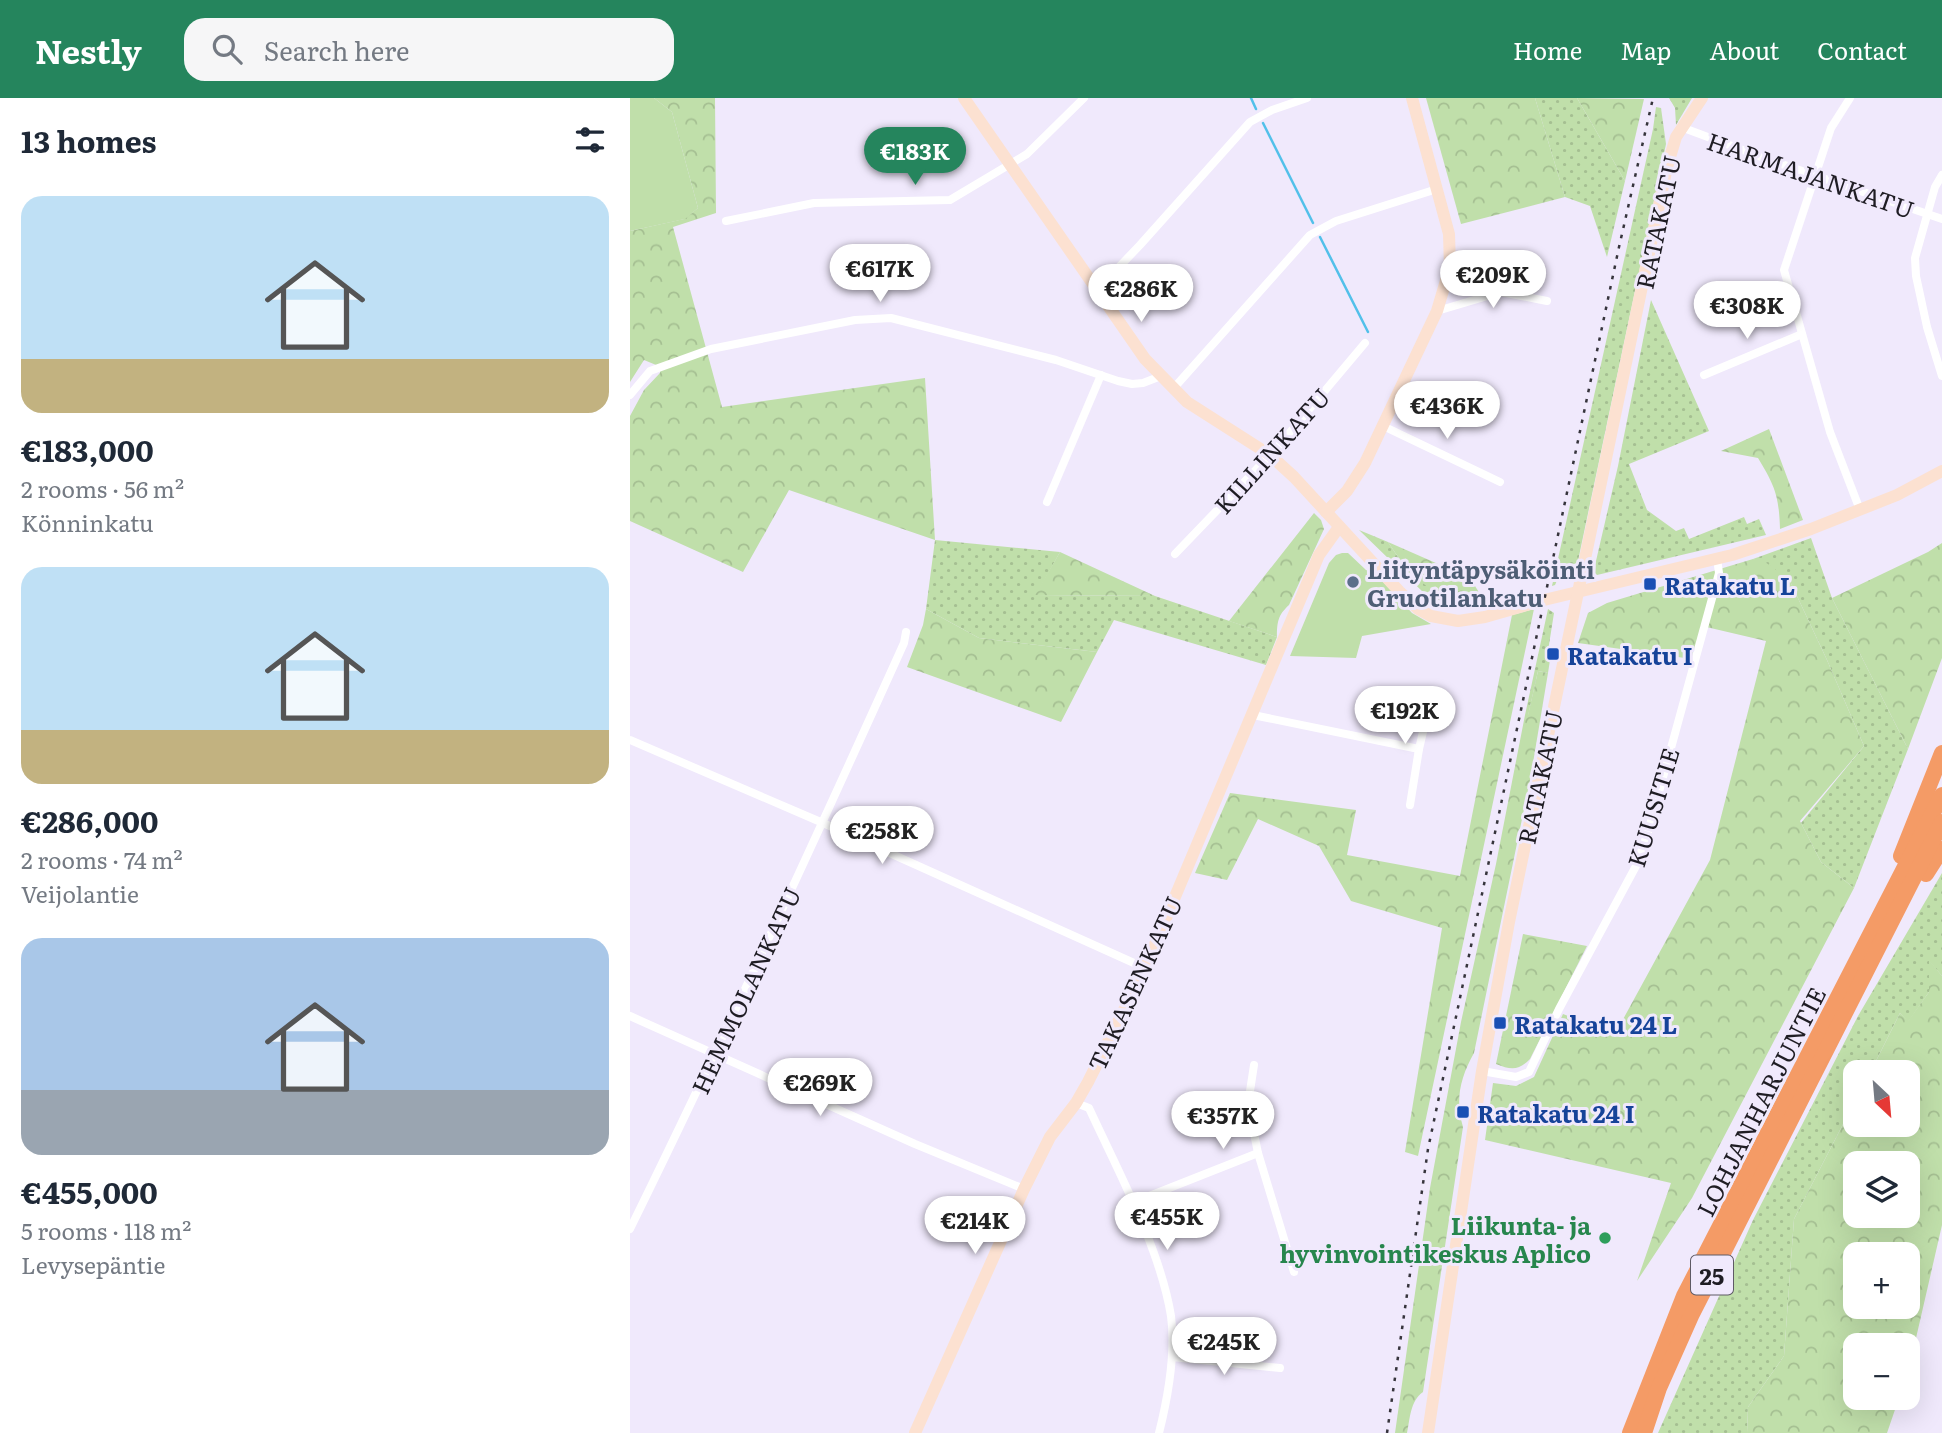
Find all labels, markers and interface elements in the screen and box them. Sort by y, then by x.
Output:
search box [184,18,674,81]
text: Nestly [35,25,142,74]
icon: search [208,30,246,68]
text: Search here [264,30,410,69]
text: Home [1513,32,1582,67]
text: Map [1620,32,1671,67]
text: About [1709,32,1779,67]
text: Contact [1817,32,1907,67]
text: 13 homes [21,118,157,162]
icon: filters [571,121,609,159]
street label: HARMAJANKATU [1703,122,1919,226]
pin: €183K [866,127,964,187]
text: €183K [880,133,950,167]
street label: RATAKATU [1626,152,1688,292]
icon: home [252,242,378,368]
pin: €617K [831,244,929,304]
text: €617K [846,250,914,284]
pin: €209K [1444,250,1542,310]
text: €209K [1456,256,1530,290]
pin: €286K [1092,264,1190,324]
text: €286K [1104,270,1178,304]
pin: €308K [1698,282,1796,341]
text: €308K [1710,287,1784,321]
street label: KILLINKATU [1205,379,1337,521]
pin: €436K [1398,382,1496,441]
text: €436K [1410,387,1484,421]
text: €183,000 [21,427,154,471]
text: 2 rooms · 56 m² [21,471,184,505]
text: Könninkatu [21,505,154,539]
place label: Liityntäpysäköinti Gruotilankatu [1367,551,1595,614]
place label: Ratakatu L [1664,567,1795,602]
marker: Liityntäpysäköinti Gruotilankatu [1345,574,1361,590]
marker: Ratakatu L [1642,576,1658,592]
icon: home [252,613,378,739]
place label: Ratakatu I [1567,637,1693,672]
marker: Ratakatu I [1545,646,1561,662]
pin: €192K [1356,686,1454,746]
text: €192K [1371,692,1439,726]
street label: RATAKATU [1508,707,1570,847]
street label: KUUSITIE [1617,743,1687,871]
text: €286,000 [21,798,158,842]
pin: €258K [833,806,931,866]
text: €258K [846,812,918,846]
text: 2 rooms · 74 m² [21,842,183,876]
text: Veijolantie [21,876,139,910]
street label: HEMMOLANKATU [682,881,808,1099]
street label: TAKASENKATU [1078,890,1190,1076]
street label: LOHJANHARJUNTIE [1687,980,1833,1222]
icon: home [252,984,378,1110]
place label: Ratakatu 24 L [1514,1006,1677,1041]
marker: Ratakatu 24 L [1492,1015,1508,1031]
pin: €269K [771,1058,869,1118]
north arrow [1843,1060,1920,1138]
map controls [1843,1060,1920,1410]
text: €269K [783,1064,857,1098]
pin: €357K [1174,1091,1272,1151]
place label: Ratakatu 24 I [1477,1095,1635,1130]
text: €357K [1187,1097,1259,1131]
marker: Ratakatu 24 I [1455,1104,1471,1120]
button: layers [1843,1151,1920,1228]
text: €455,000 [21,1169,158,1213]
pin: €455K [1118,1192,1216,1252]
pin: €214K [926,1196,1024,1256]
text: €455K [1131,1198,1203,1232]
text: €214K [941,1202,1009,1236]
place label: Liikunta- ja hyvinvointikeskus Aplico [1279,1207,1591,1270]
text: 5 rooms · 118 m² [21,1213,191,1247]
marker: Liikunta- ja hyvinvointikeskus Aplico [1597,1230,1613,1246]
button: + [1843,1242,1920,1319]
text: Levysepäntie [21,1247,165,1281]
road number: 25 [1691,1256,1733,1294]
pin: €245K [1175,1318,1273,1377]
text: €245K [1188,1323,1260,1357]
button: − [1843,1333,1920,1410]

